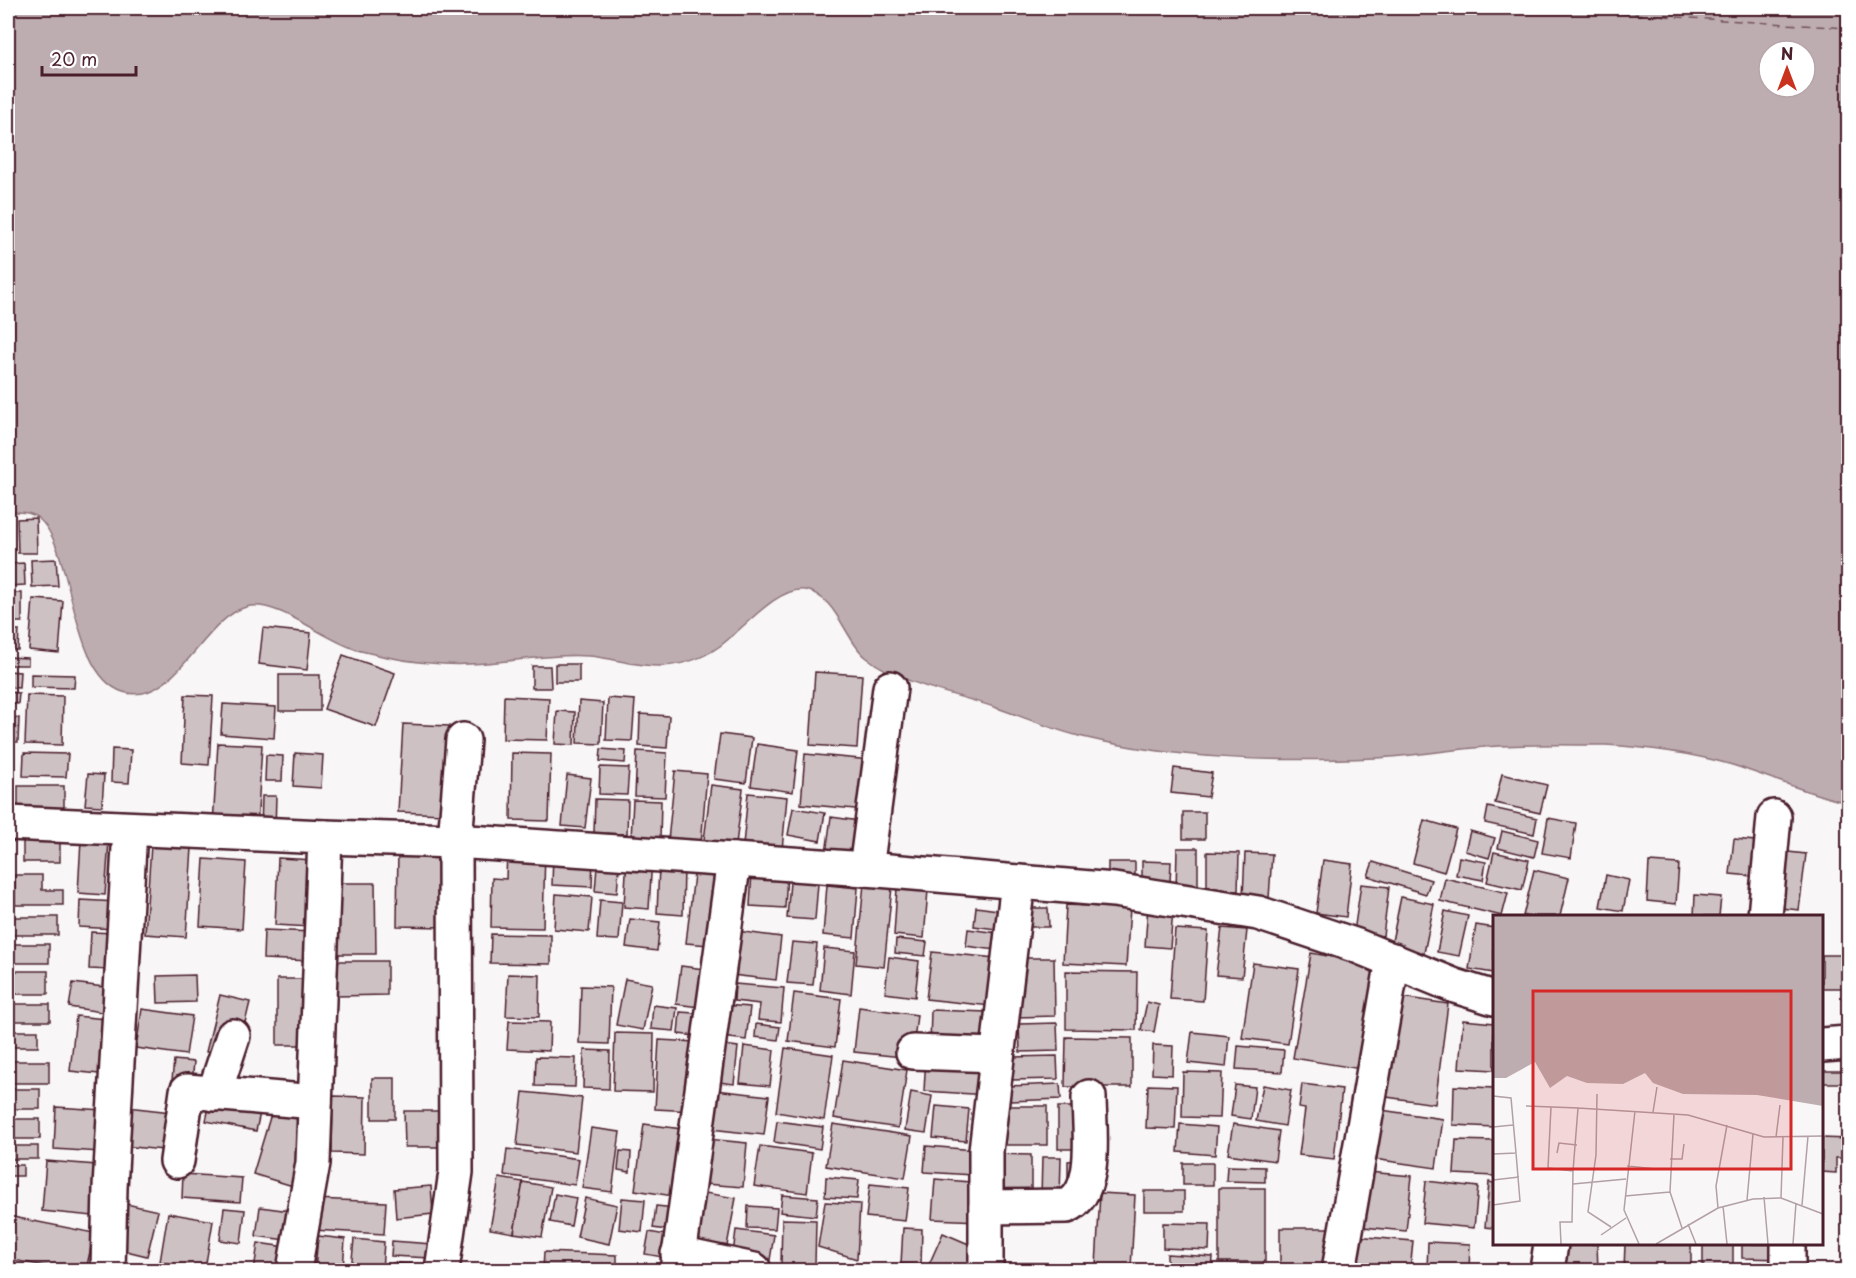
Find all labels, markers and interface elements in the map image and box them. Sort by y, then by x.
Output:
scale bar [42,39,136,77]
north arrow [1757,39,1817,99]
text: N [1781,41,1793,65]
text: 20 m [51,45,97,72]
inset map [1493,915,1823,1245]

